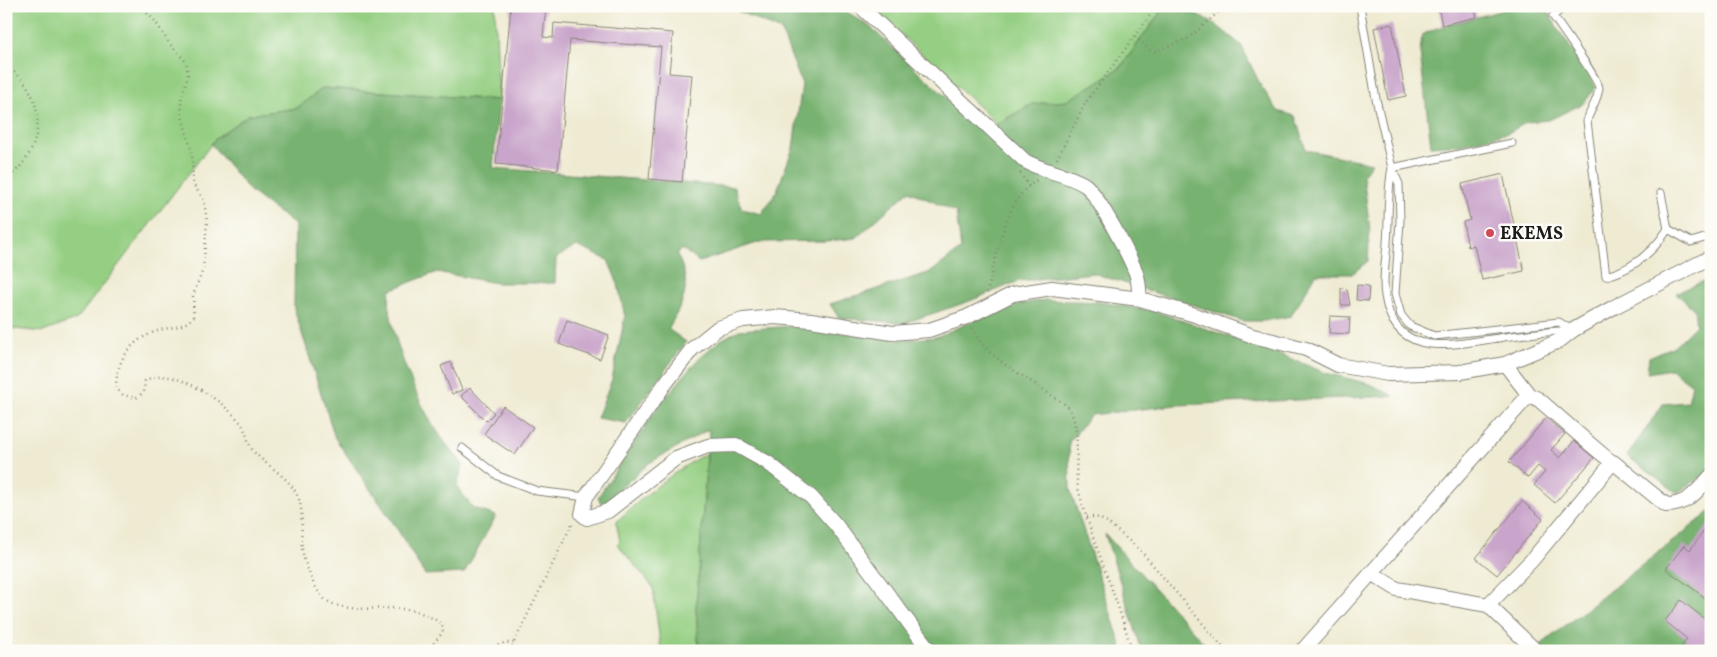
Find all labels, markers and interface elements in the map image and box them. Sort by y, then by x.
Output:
place label: EKEMS [1500,222,1563,247]
marker: EKEMS [1484,227,1496,239]

